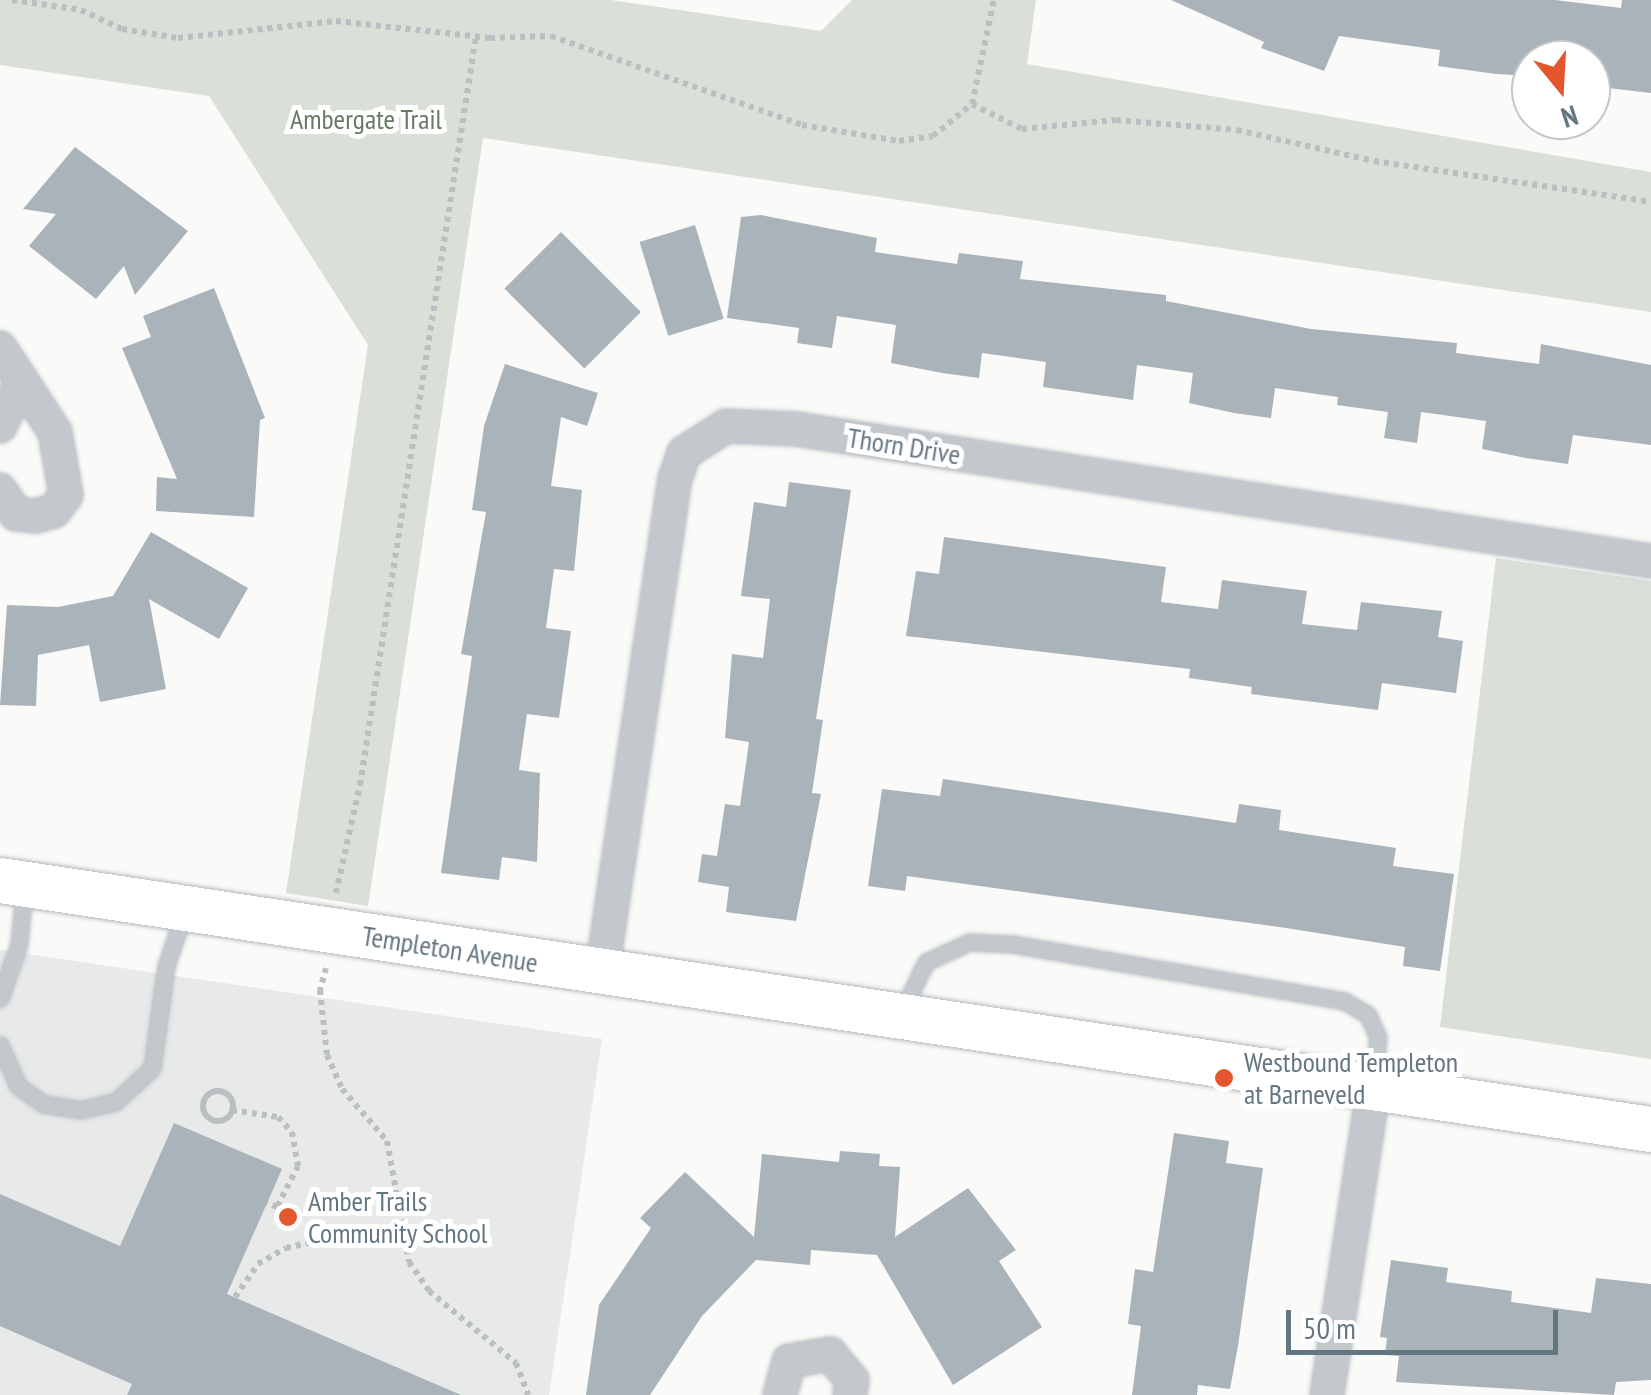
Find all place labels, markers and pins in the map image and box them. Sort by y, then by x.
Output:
place label: Westbound Templeton at Barneveld [1244,1045,1459,1111]
marker: Westbound Templeton at Barneveld [1213,1067,1235,1089]
place label: Amber Trails Community School [308,1184,488,1250]
marker: Amber Trails Community School [277,1206,299,1228]

